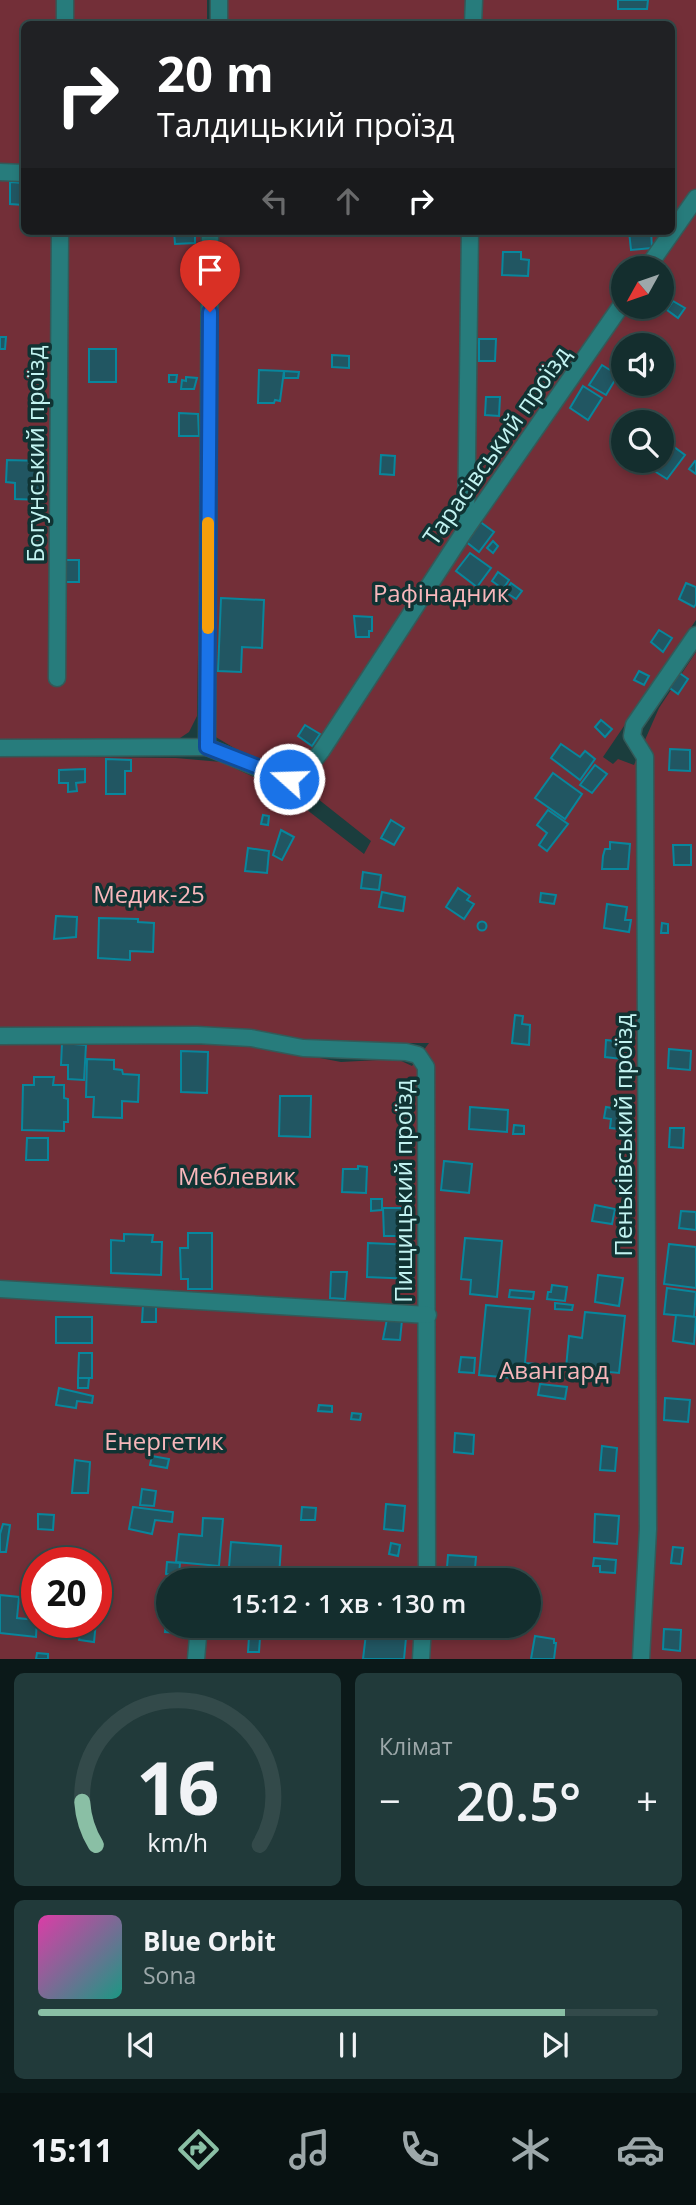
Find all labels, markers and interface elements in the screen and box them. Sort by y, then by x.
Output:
text: 20 m [157,40,274,106]
icon: right [42,49,133,140]
text: Талдицький проїзд [157,103,455,146]
icon: left [256,182,294,220]
icon: ahead [329,182,367,220]
icon: right [402,182,440,220]
pin [180,240,240,312]
icon: arrive [191,251,229,289]
north arrow [611,256,674,318]
map controls [611,256,674,473]
button: sound [611,333,674,396]
street label: Тарасівський проїзд [415,339,577,551]
street label: Богунський проїзд [18,345,51,562]
button: search [611,410,674,473]
park label: Рафінадник [373,576,510,609]
position arrow [252,742,326,816]
park label: Медик-25 [93,877,205,910]
street label: Пеньківський проїзд [606,1013,639,1256]
street label: Пищицький проїзд [386,1079,419,1303]
park label: Меблевик [178,1159,297,1192]
park label: Авангард [499,1353,609,1386]
park label: Енергетик [104,1424,224,1457]
speed limit sign: 20 [21,1547,112,1638]
text: 15:12 · 1 хв · 130 m [231,1585,466,1621]
text: Клімат [379,1730,452,1762]
text: 16 [136,1738,219,1837]
text: 20.5° [456,1765,581,1836]
text: − [379,1774,401,1826]
text: + [636,1774,658,1826]
text: km/h [147,1825,208,1859]
text: Blue Orbit [143,1923,276,1959]
text: Sona [143,1959,196,1991]
icon: previous [122,2026,160,2064]
icon: pause [329,2026,367,2064]
icon: next [536,2026,574,2064]
icon: directions [174,2125,223,2174]
icon: music [285,2125,334,2174]
icon: phone [395,2125,444,2174]
icon: climate [506,2125,555,2174]
icon: car [616,2125,665,2174]
text: 15:11 [31,2128,113,2171]

